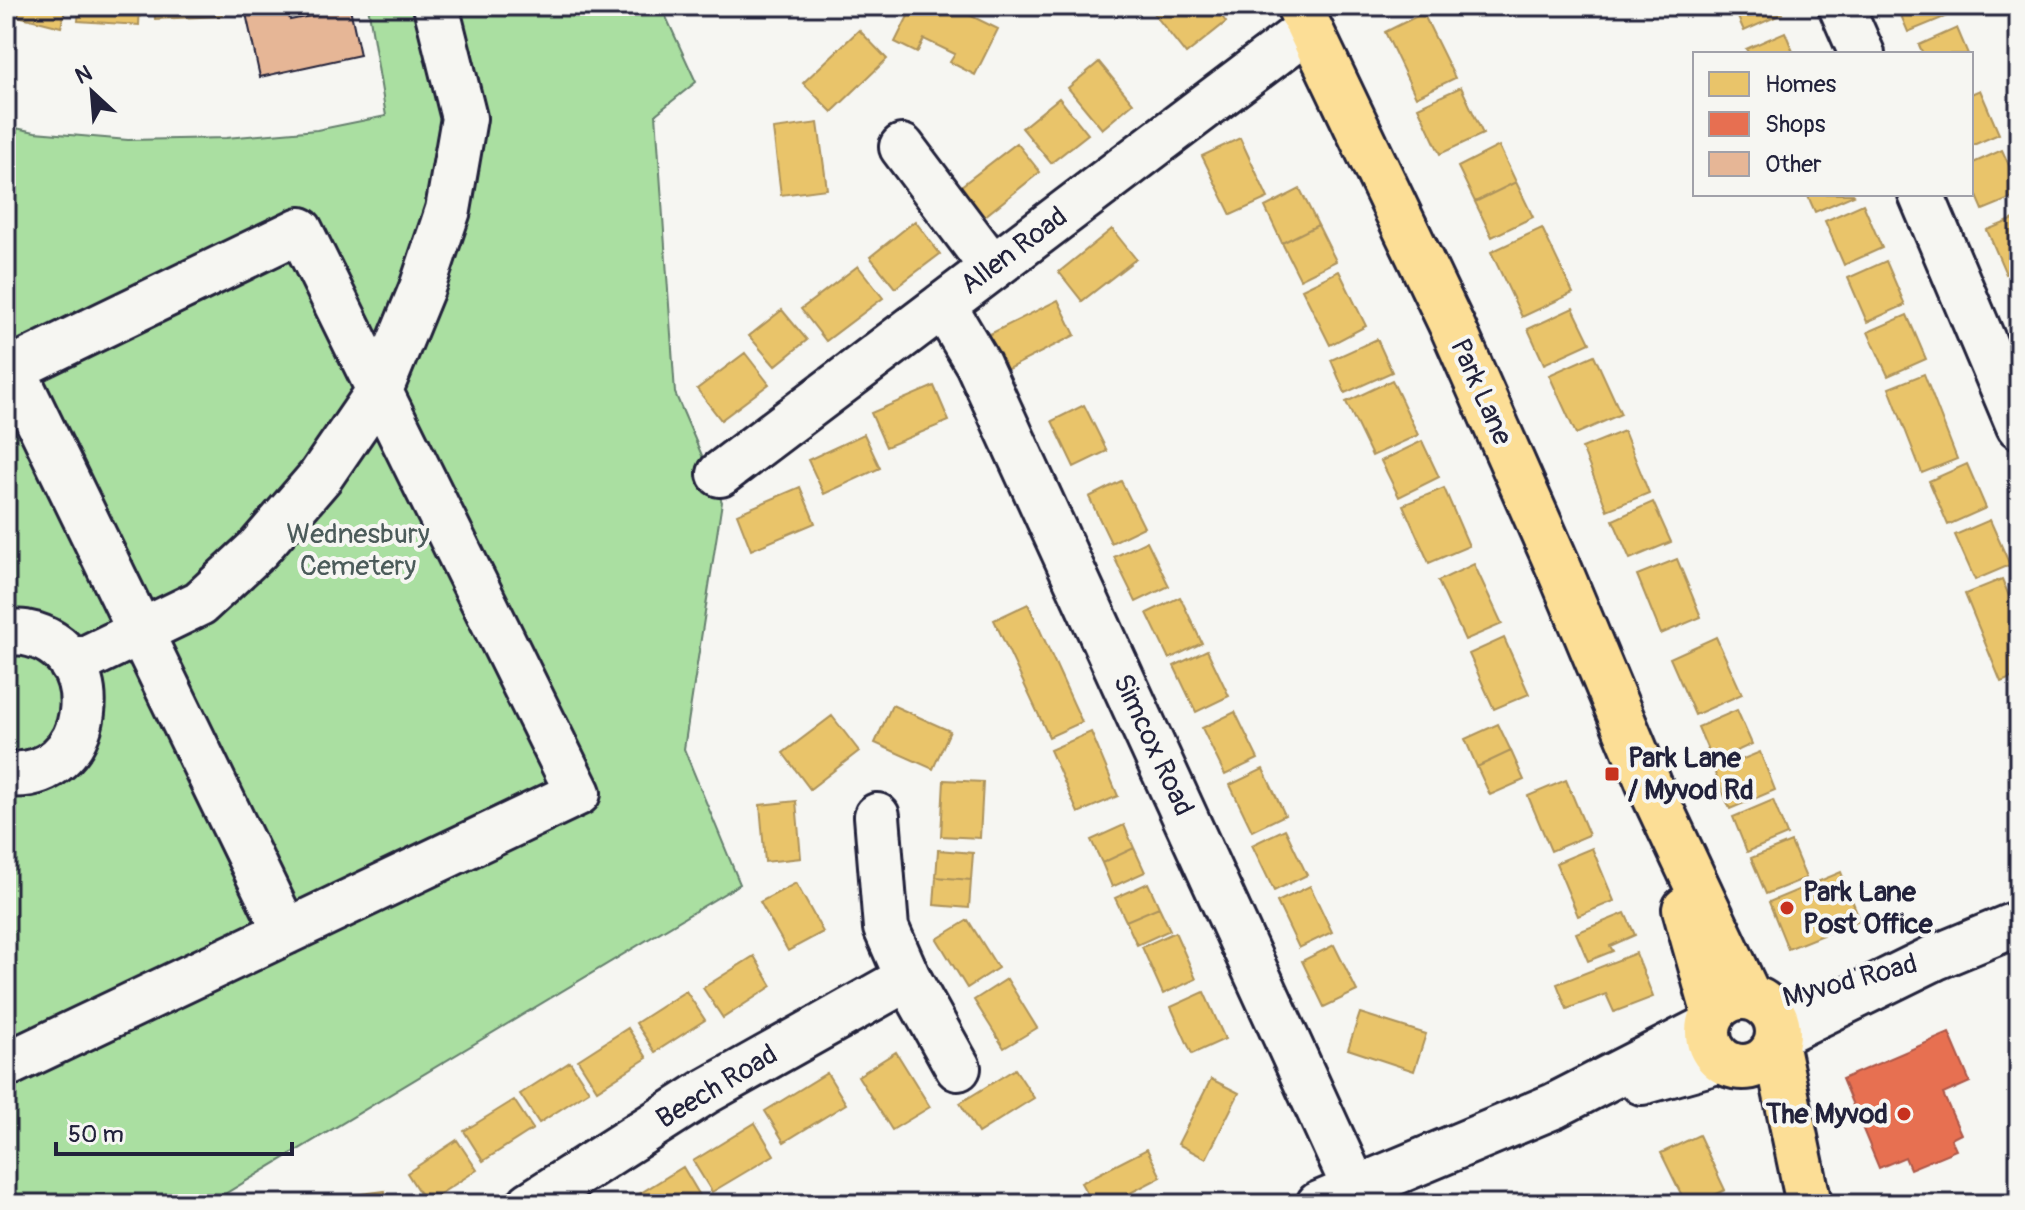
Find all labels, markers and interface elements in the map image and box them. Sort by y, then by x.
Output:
north arrow [52,52,132,132]
legend [1693,52,1973,196]
text: N [71,59,97,91]
text: Homes [1765,70,1837,99]
text: Shops [1765,110,1826,139]
text: Other [1765,150,1822,179]
street label: Allen Road [954,200,1074,302]
street label: Park Lane [1442,333,1520,451]
park label: Wednesbury Cemetery [286,517,430,584]
street label: Simcox Road [1105,668,1201,822]
place label: Park Lane / Myvod Rd [1628,741,1754,808]
marker: Park Lane / Myvod Rd [1603,765,1621,783]
place label: Park Lane Post Office [1803,875,1934,942]
marker: Park Lane Post Office [1778,899,1796,917]
street label: Myvod Road [1779,946,1921,1016]
street label: Beech Road [650,1037,784,1137]
place label: The Myvod [1765,1097,1888,1132]
marker: The Myvod [1895,1105,1913,1123]
scale bar [56,1106,292,1156]
text: 50 m [68,1120,124,1149]

